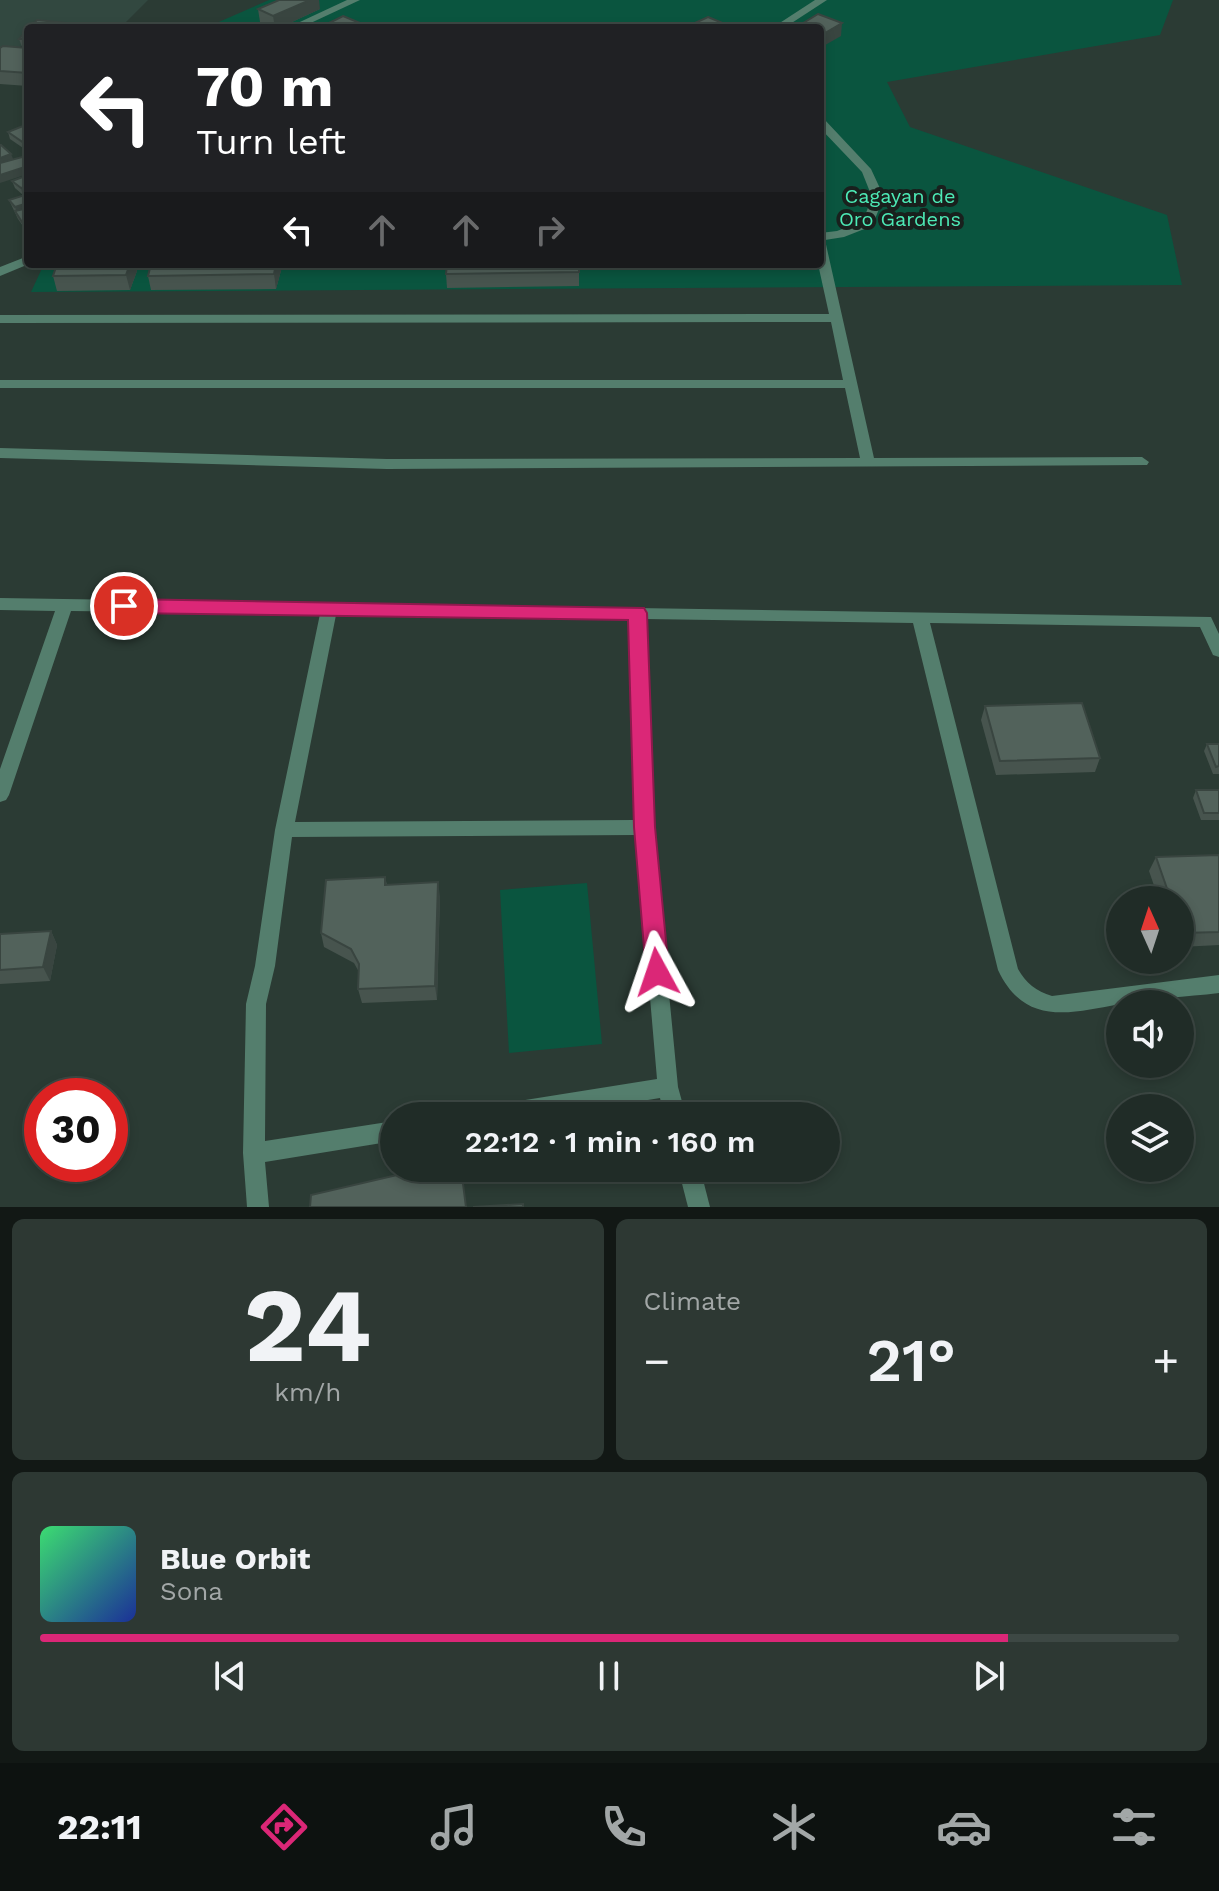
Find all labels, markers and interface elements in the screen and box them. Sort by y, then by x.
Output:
text: 70 m [196,54,333,120]
icon: left [64,56,168,160]
text: Turn left [196,121,346,163]
park label: Cagayan de Oro Gardens [839,184,961,231]
icon: left [276,208,320,252]
icon: ahead [360,208,404,252]
icon: ahead [444,208,488,252]
icon: right [528,208,572,252]
pin [90,572,158,640]
icon: arrive [102,584,146,628]
north arrow [1106,886,1194,974]
map controls [1106,886,1194,1182]
position arrow [615,930,699,1014]
button: sound [1106,990,1194,1078]
speed limit sign: 30 [24,1078,128,1182]
button: layers [1106,1094,1194,1182]
text: 22:12 · 1 min · 160 m [465,1124,755,1159]
text: 24 [244,1264,372,1386]
text: Climate [644,1286,741,1316]
text: 21° [867,1325,956,1396]
text: − [644,1335,670,1387]
text: + [1152,1335,1179,1387]
text: km/h [274,1377,341,1407]
text: Blue Orbit [160,1541,310,1576]
text: Sona [160,1576,223,1606]
icon: previous [208,1654,252,1698]
icon: pause [587,1654,631,1698]
icon: next [967,1654,1011,1698]
icon: directions [256,1799,312,1855]
icon: music [426,1799,482,1855]
icon: phone [596,1799,652,1855]
icon: climate [766,1799,822,1855]
icon: car [936,1799,992,1855]
icon: filters [1106,1799,1162,1855]
text: 22:11 [57,1806,142,1848]

